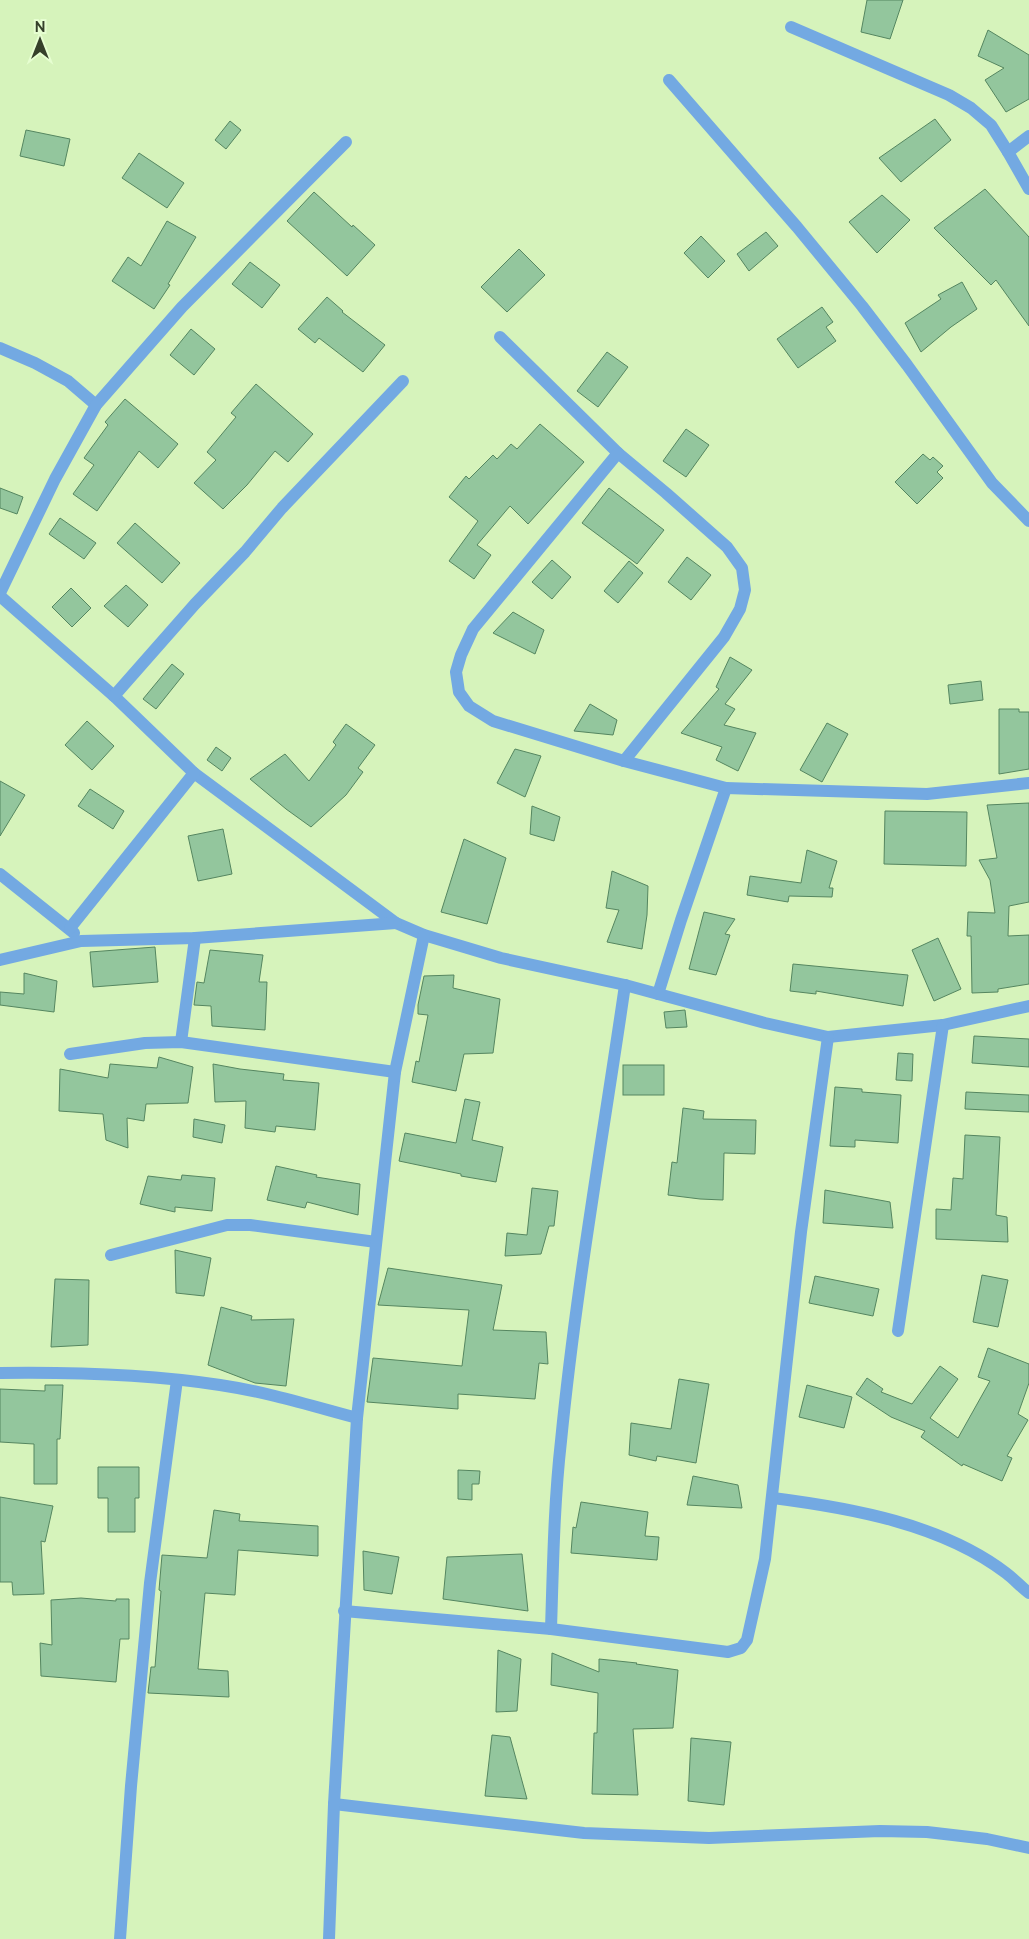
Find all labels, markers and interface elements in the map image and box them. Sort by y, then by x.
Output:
north arrow [15,15,65,65]
text: N [35,19,45,35]

